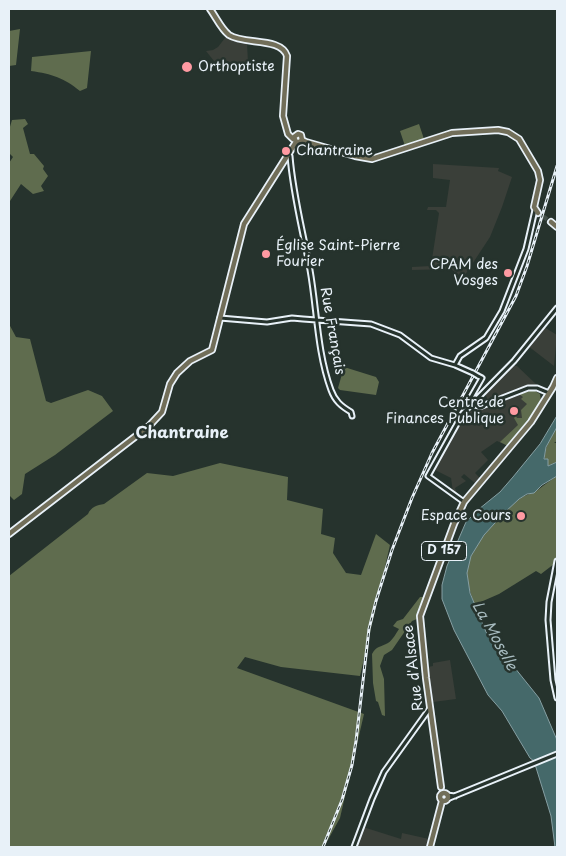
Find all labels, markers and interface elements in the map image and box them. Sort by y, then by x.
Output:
place label: Orthoptiste [198,59,275,75]
marker: Orthoptiste [180,60,194,74]
place label: Chantraine [296,143,373,159]
marker: Chantraine [280,145,292,157]
place label: Église Saint-Pierre Fourier [276,238,400,270]
marker: Église Saint-Pierre Fourier [260,248,272,260]
place label: CPAM des Vosges [430,257,498,290]
marker: CPAM des Vosges [502,267,514,279]
street label: Rue Français [316,286,348,376]
place label: Centre de Finances Publique [386,395,504,428]
marker: Centre de Finances Publique [508,405,520,417]
district label: Chantraine [136,424,228,444]
place label: Espace Cours [421,508,511,524]
marker: Espace Cours [515,510,527,522]
road number: D 157 [422,542,466,560]
water label: La Moselle [468,598,520,674]
street label: Rue d'Alsace [400,624,428,712]

